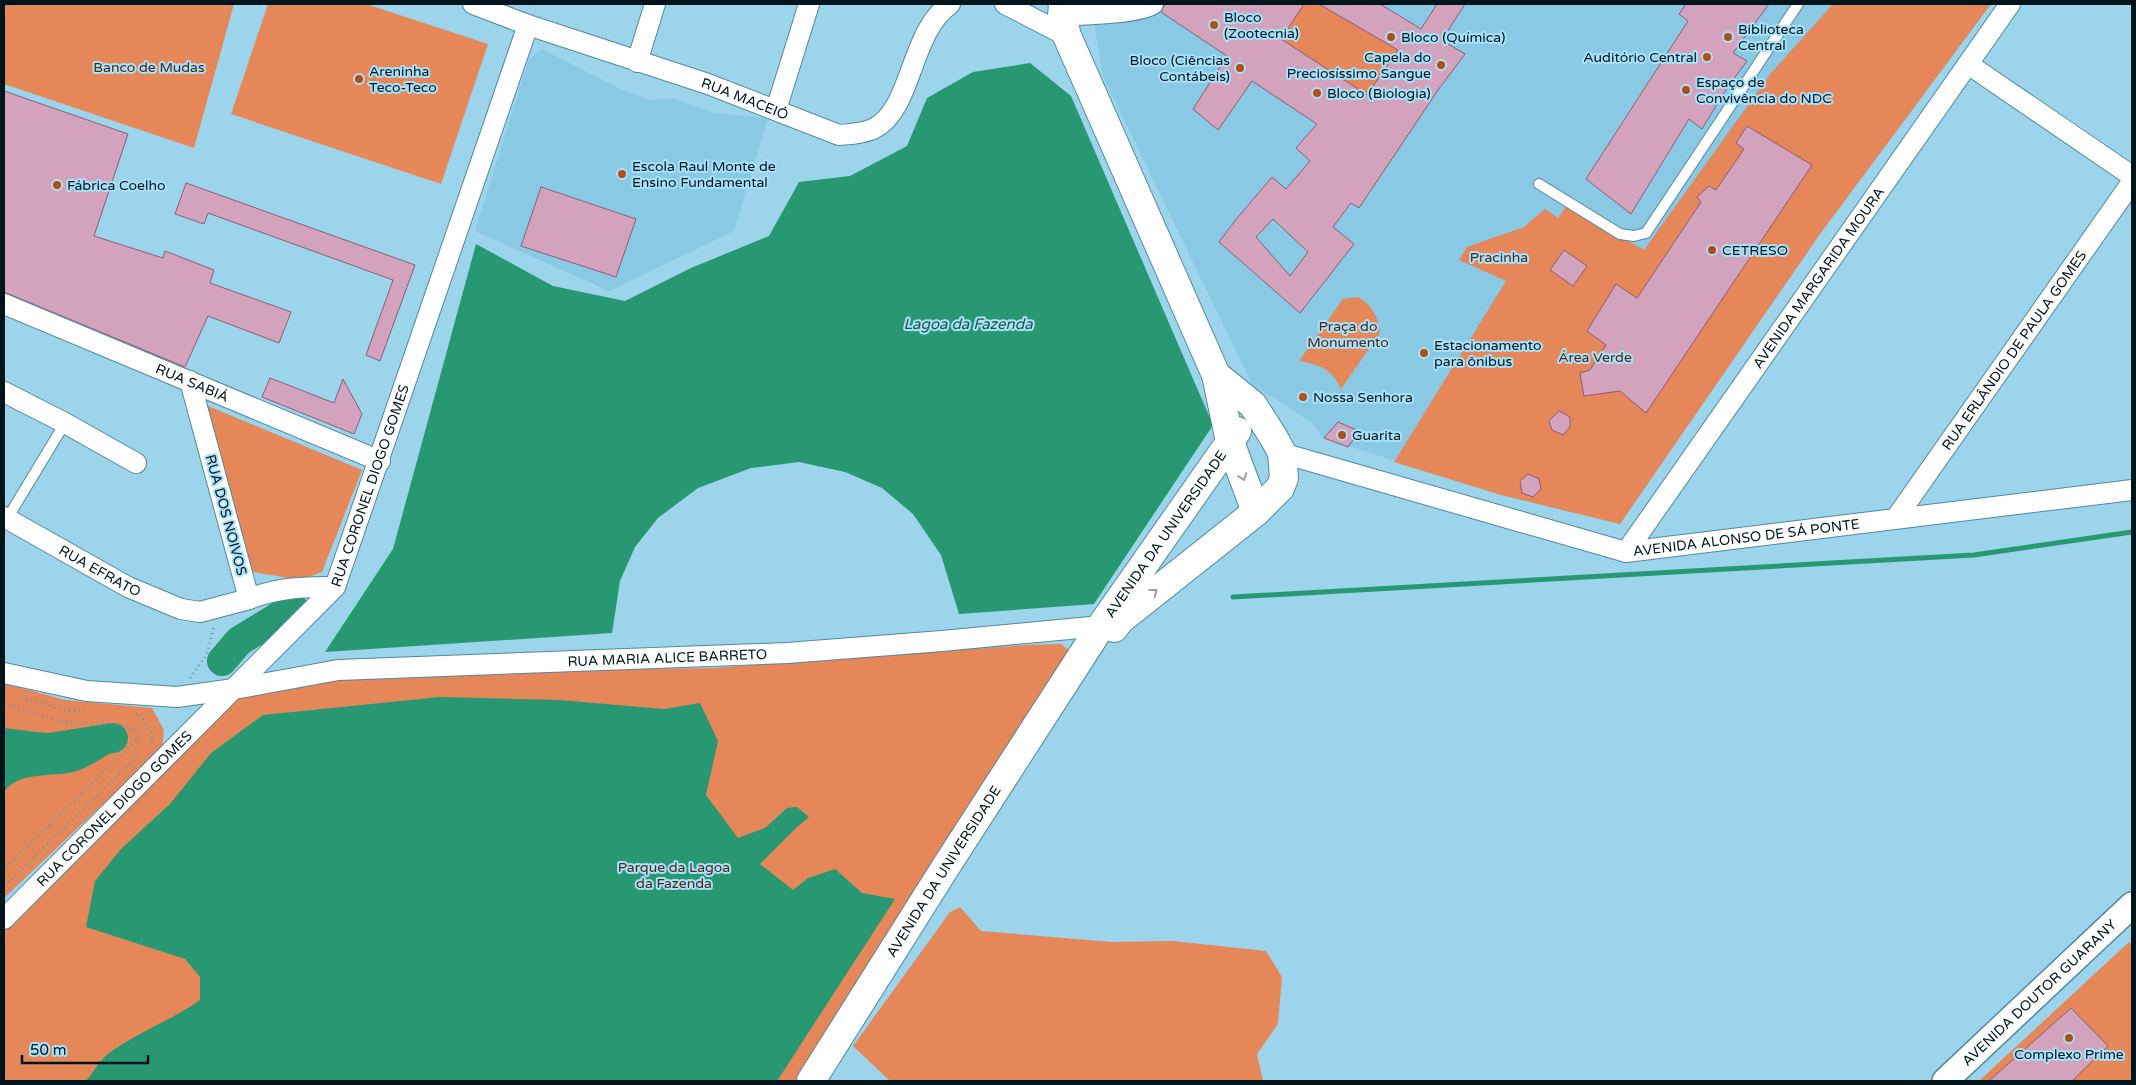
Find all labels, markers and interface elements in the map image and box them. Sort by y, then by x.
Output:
place label: Bloco (Zootecnia) [1224,9,1299,42]
marker: Bloco (Zootecnia) [1208,19,1220,31]
place label: Biblioteca Central [1738,21,1804,54]
place label: Bloco (Química) [1401,29,1505,46]
marker: Bloco (Química) [1385,31,1397,43]
marker: Biblioteca Central [1722,31,1734,43]
place label: Capela do Preciosíssimo Sangue [1287,49,1431,82]
place label: Auditório Central [1583,49,1697,66]
marker: Auditório Central [1701,51,1713,63]
place label: Bloco (Ciências Contábeis) [1130,52,1230,85]
park label: Banco de Mudas [93,59,205,76]
marker: Capela do Preciosíssimo Sangue [1435,59,1447,71]
marker: Bloco (Ciências Contábeis) [1234,62,1246,74]
place label: Areninha Teco-Teco [369,63,437,96]
marker: Areninha Teco-Teco [353,73,365,85]
street label: RUA MACEIÓ [699,74,791,123]
place label: Espaço de Convivência do NDC [1696,74,1832,107]
marker: Espaço de Convivência do NDC [1680,84,1692,96]
place label: Bloco (Biologia) [1327,85,1431,102]
marker: Bloco (Biologia) [1311,87,1323,99]
place label: Escola Raul Monte de Ensino Fundamental [632,158,776,191]
marker: Escola Raul Monte de Ensino Fundamental [616,168,628,180]
place label: Fábrica Coelho [67,177,165,194]
marker: Fábrica Coelho [51,179,63,191]
street label: AVENIDA MARGARIDA MOURA [1749,184,1888,372]
place label: CETRESO [1722,242,1788,259]
marker: CETRESO [1706,244,1718,256]
street label: RUA ERLÂNDIO DE PAULA GOMES [1938,247,2090,453]
park label: Pracinha [1470,249,1528,266]
water label: Lagoa da Fazenda [903,315,1033,333]
park label: Praça do Monumento [1307,318,1389,351]
place label: Estacionamento para ônibus [1434,337,1541,370]
marker: Estacionamento para ônibus [1418,347,1430,359]
park label: Área Verde [1558,349,1632,366]
street label: RUA SABIÁ [153,360,231,405]
street label: RUA CORONEL DIOGO GOMES [327,382,413,589]
place label: Nossa Senhora [1313,389,1413,406]
marker: Nossa Senhora [1297,391,1309,403]
place label: Guarita [1352,427,1401,444]
marker: Guarita [1336,429,1348,441]
street label: AVENIDA DA UNIVERSIDADE [1101,447,1230,621]
street label: RUA DOS NOIVOS [202,453,250,578]
one-way arrow [1237,472,1247,481]
street label: AVENIDA ALONSO DE SÁ PONTE [1632,515,1861,560]
street label: RUA EFRATO [56,541,143,600]
one-way arrow [1149,589,1158,598]
street label: RUA MARIA ALICE BARRETO [567,645,768,670]
street label: RUA CORONEL DIOGO GOMES [33,727,196,890]
street label: AVENIDA DA UNIVERSIDADE [883,782,1004,960]
park label: Parque da Lagoa da Fazenda [618,859,730,892]
street label: AVENIDA DOUTOR GUARANY [1958,916,2120,1069]
scale bar [22,1032,149,1064]
marker: Complexo Prime [2063,1032,2075,1044]
text: 50 m [30,1041,67,1059]
place label: Complexo Prime [2014,1046,2124,1063]

